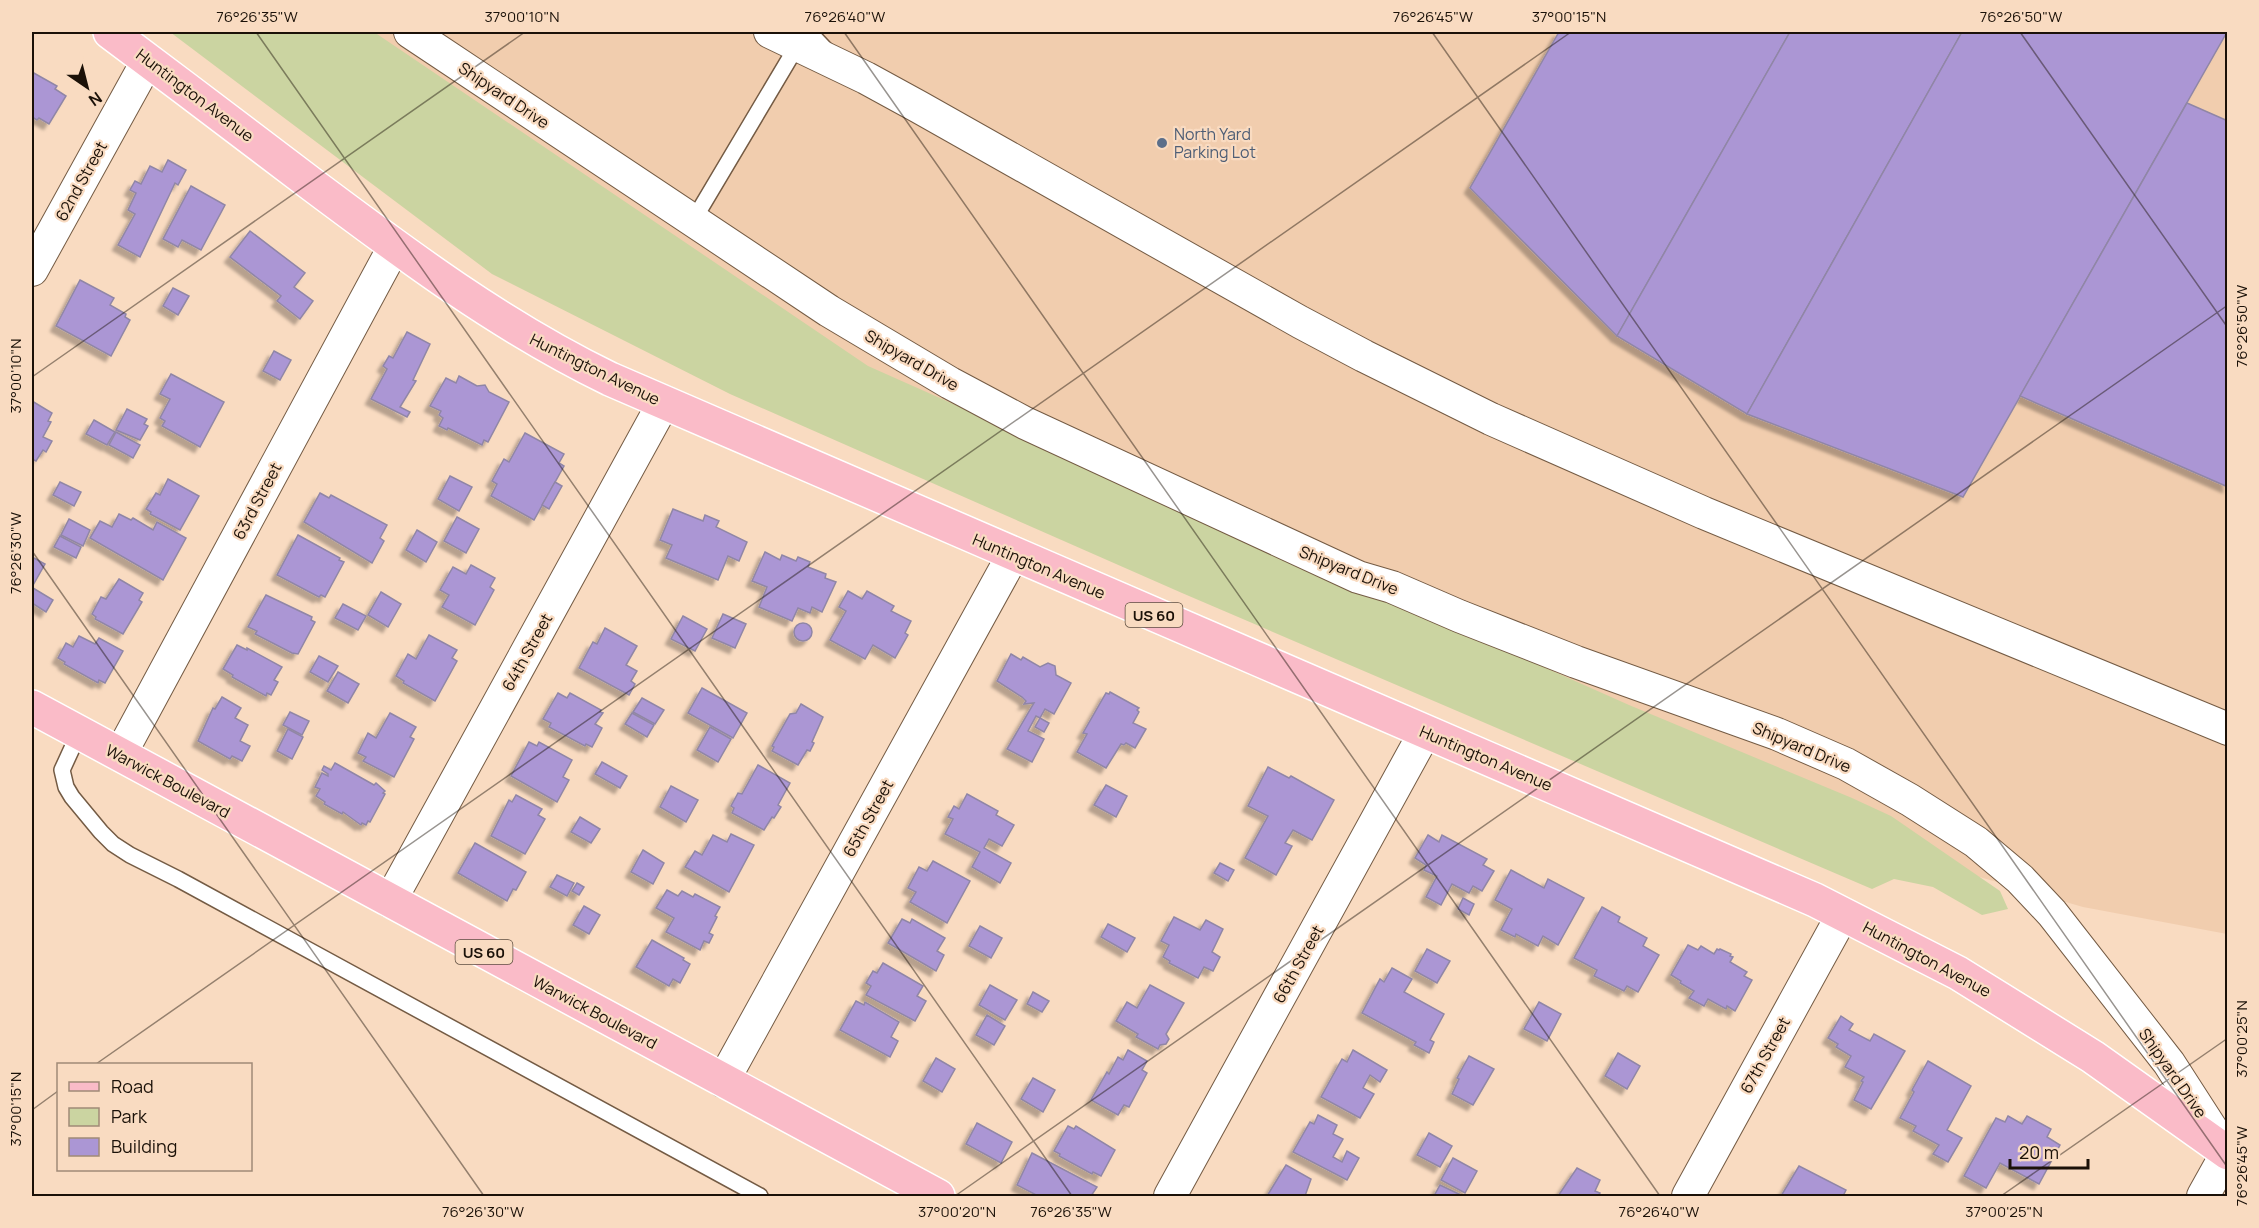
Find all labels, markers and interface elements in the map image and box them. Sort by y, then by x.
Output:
text: 76°26'35"W [216,6,298,27]
text: 37°00'10"N [484,6,560,27]
text: 76°26'40"W [805,6,885,27]
text: 76°26'45"W [1393,6,1473,27]
text: 37°00'15"N [1532,6,1606,27]
text: 76°26'50"W [1980,6,2062,27]
street label: Huntington Avenue [132,43,258,147]
north arrow [57,57,117,117]
street label: Shipyard Drive [454,57,554,133]
text: N [85,87,107,112]
place label: North Yard Parking Lot [1174,123,1256,163]
marker: North Yard Parking Lot [1155,136,1169,150]
street label: 62nd Street [50,137,112,225]
text: 76°26'50"W [2231,285,2252,367]
street label: Shipyard Drive [861,324,963,396]
street label: Huntington Avenue [526,328,664,410]
text: 37°00'10"N [5,338,26,414]
street label: 63rd Street [228,459,286,543]
text: 76°26'30"W [5,512,26,594]
street label: Huntington Avenue [969,528,1109,604]
street label: Shipyard Drive [1296,540,1402,600]
road number: US 60 [1126,603,1182,627]
street label: 64th Street [497,609,557,695]
street label: Shipyard Drive [1749,716,1855,778]
street label: Huntington Avenue [1416,720,1556,796]
street label: Warwick Boulevard [102,739,234,823]
street label: 65th Street [838,775,898,861]
street label: Huntington Avenue [1859,916,1995,1002]
street label: 66th Street [1268,921,1328,1007]
road number: US 60 [456,940,512,964]
street label: Warwick Boulevard [529,970,661,1054]
text: 37°00'25"N [2231,1000,2252,1078]
street label: 67th Street [1735,1013,1795,1097]
street label: Shipyard Drive [2134,1024,2212,1122]
legend [57,1063,252,1171]
text: 37°00'15"N [5,1072,26,1146]
text: Road [111,1074,154,1098]
text: Park [111,1104,148,1128]
text: 76°26'45"W [2231,1126,2252,1206]
scale bar [2010,1132,2088,1170]
text: Building [111,1134,177,1158]
text: 20 m [2019,1140,2059,1164]
text: 76°26'30"W [442,1201,524,1222]
text: 37°00'20"N [918,1201,996,1222]
text: 76°26'35"W [1030,1201,1112,1222]
text: 76°26'40"W [1619,1201,1699,1222]
text: 37°00'25"N [1965,1201,2043,1222]

